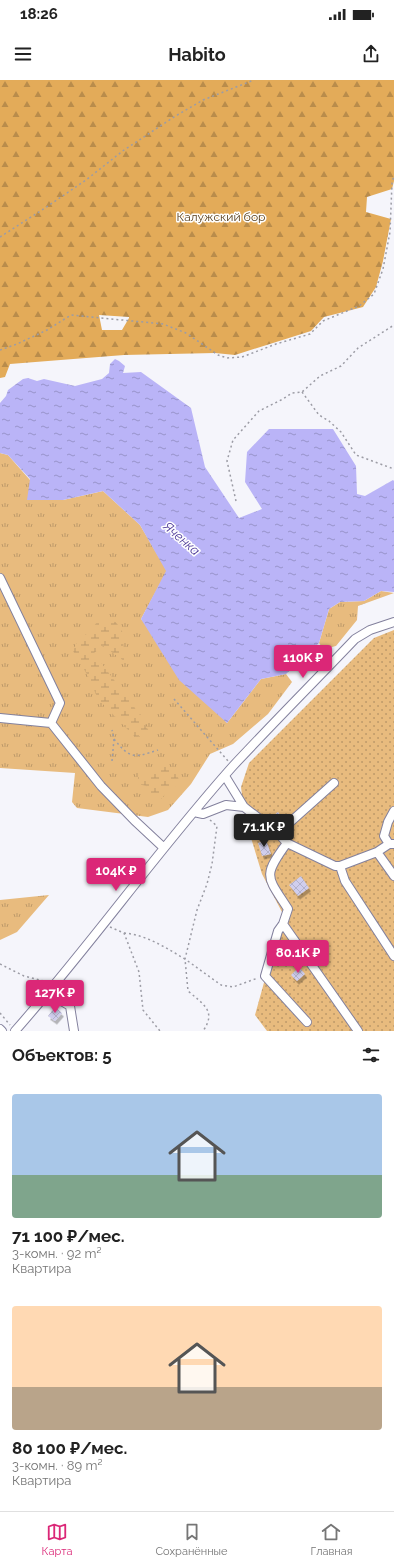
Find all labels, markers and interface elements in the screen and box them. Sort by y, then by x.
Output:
text: 18:26 [20,5,58,23]
icon: menu [12,43,34,65]
icon: share [360,43,382,65]
text: Habito [168,44,226,65]
park label: Калужский бор [177,210,265,224]
water label: Яченка [160,518,203,559]
pin: 110K ₽ [270,645,336,679]
text: 110K ₽ [283,650,323,665]
pin: 71.1K ₽ [227,814,301,848]
text: 71.1K ₽ [243,819,285,834]
pin: 104K ₽ [83,858,149,892]
text: 104K ₽ [95,863,137,878]
pin: 80.1K ₽ [261,940,335,974]
text: 80.1K ₽ [276,945,320,960]
pin: 127K ₽ [22,980,88,1014]
text: 127K ₽ [35,985,75,1000]
icon: filters [360,1044,382,1066]
text: Объектов: 5 [12,1045,112,1065]
icon: home [161,1120,233,1192]
text: 71 100 ₽/мес. [12,1226,125,1246]
text: 3-комн. · 92 m² [12,1246,102,1261]
text: Квартира [12,1261,71,1276]
icon: home [161,1332,233,1404]
text: 80 100 ₽/мес. [12,1438,127,1458]
text: 3-комн. · 89 m² [12,1458,102,1473]
text: Квартира [12,1473,71,1488]
tab: Карта [42,1521,72,1558]
tab: Сохранённые [155,1521,228,1558]
tab: Главная [311,1521,352,1558]

